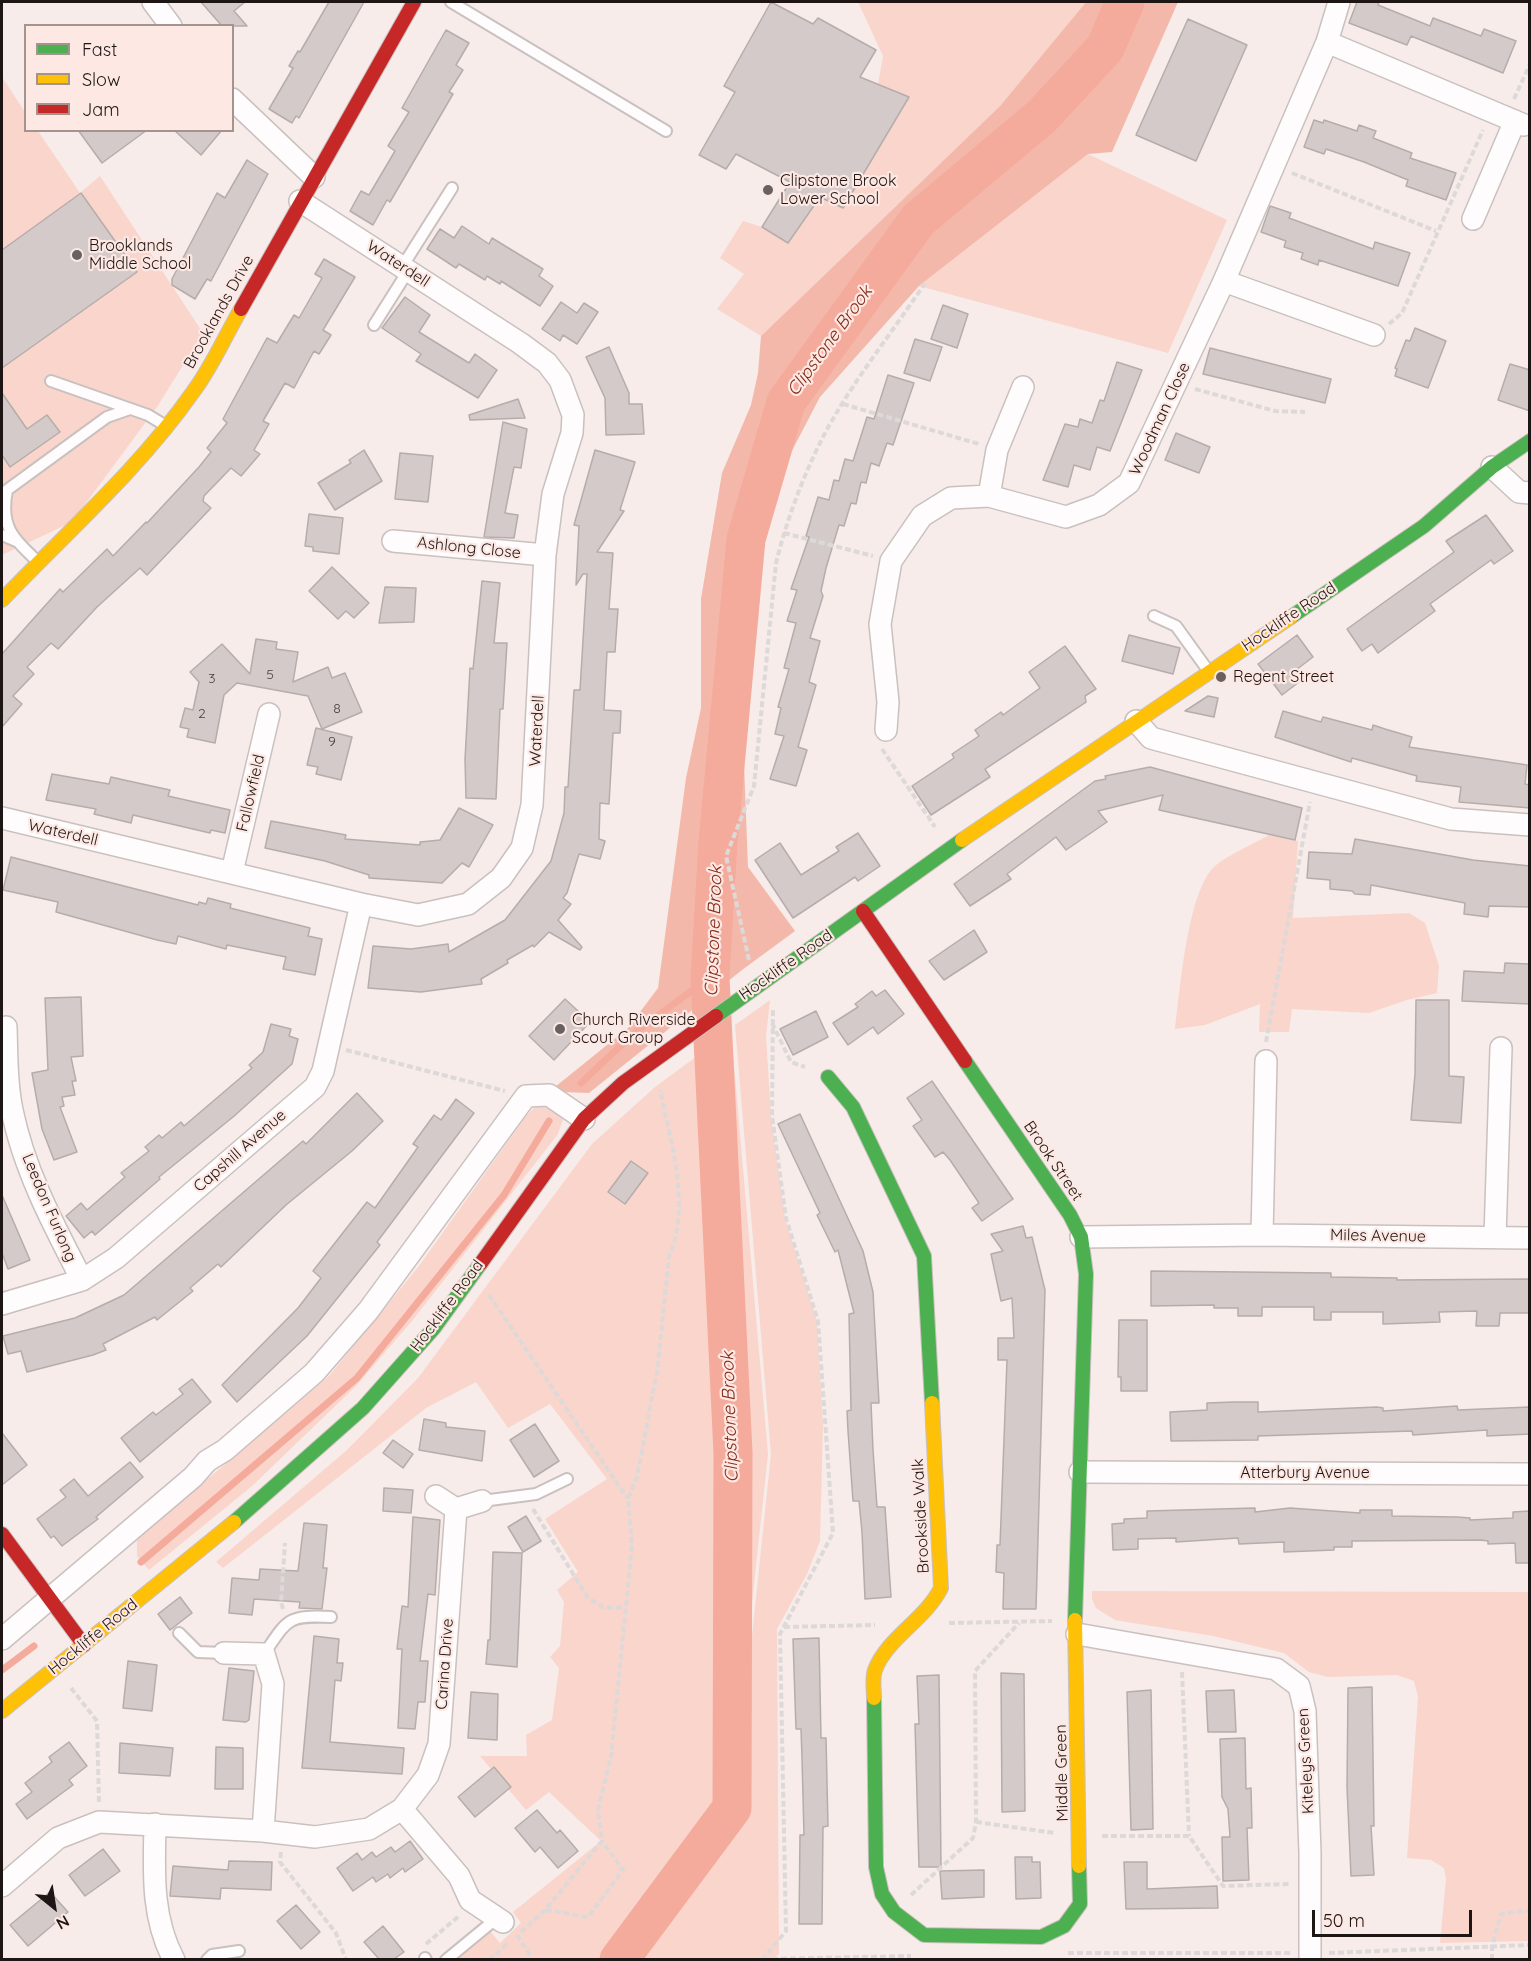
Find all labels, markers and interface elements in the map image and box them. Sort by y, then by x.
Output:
legend [24,24,234,132]
text: Fast [82,38,117,61]
text: Slow [82,68,120,91]
text: Jam [82,98,120,121]
place label: Clipstone Brook Lower School [780,171,897,209]
marker: Clipstone Brook Lower School [761,183,775,197]
place label: Brooklands Middle School [89,236,191,274]
street label: Waterdell [363,237,433,291]
marker: Brooklands Middle School [70,248,84,262]
street label: Brooklands Drive [180,252,258,372]
water label: Clipstone Brook [783,282,877,400]
street label: Woodman Close [1125,360,1195,478]
street label: Ashlong Close [416,533,522,563]
street label: Hockliffe Road [1238,578,1340,656]
house number: 5 [266,667,274,683]
place label: Regent Street [1233,667,1334,687]
marker: Regent Street [1214,670,1228,684]
house number: 3 [208,671,216,687]
street label: Waterdell [526,695,548,767]
house number: 8 [333,701,341,717]
house number: 2 [198,706,206,722]
house number: 9 [328,734,336,750]
street label: Fallowfield [233,752,269,834]
street label: Waterdell [26,816,100,850]
water label: Clipstone Brook [701,865,727,997]
street label: Hockliffe Road [736,926,836,1004]
place label: Church Riverside Scout Group [572,1010,696,1048]
marker: Church Riverside Scout Group [553,1022,567,1036]
street label: Capshill Avenue [190,1106,290,1196]
street label: Brook Street [1019,1117,1087,1205]
street label: Leedon Furlong [17,1151,81,1265]
street label: Miles Avenue [1330,1226,1426,1246]
street label: Hockliffe Road [406,1256,488,1356]
water label: Clipstone Brook [717,1351,743,1483]
street label: Brookside Walk [908,1458,934,1574]
street label: Atterbury Avenue [1240,1463,1370,1483]
street label: Hockliffe Road [44,1595,142,1679]
street label: Carina Drive [432,1618,458,1710]
street label: Kiteleys Green [1294,1707,1318,1815]
street label: Middle Green [1052,1724,1072,1822]
north arrow [24,1877,84,1937]
scale bar [1315,1898,1476,1936]
text: 50 m [1323,1909,1365,1932]
text: N [53,1911,73,1934]

